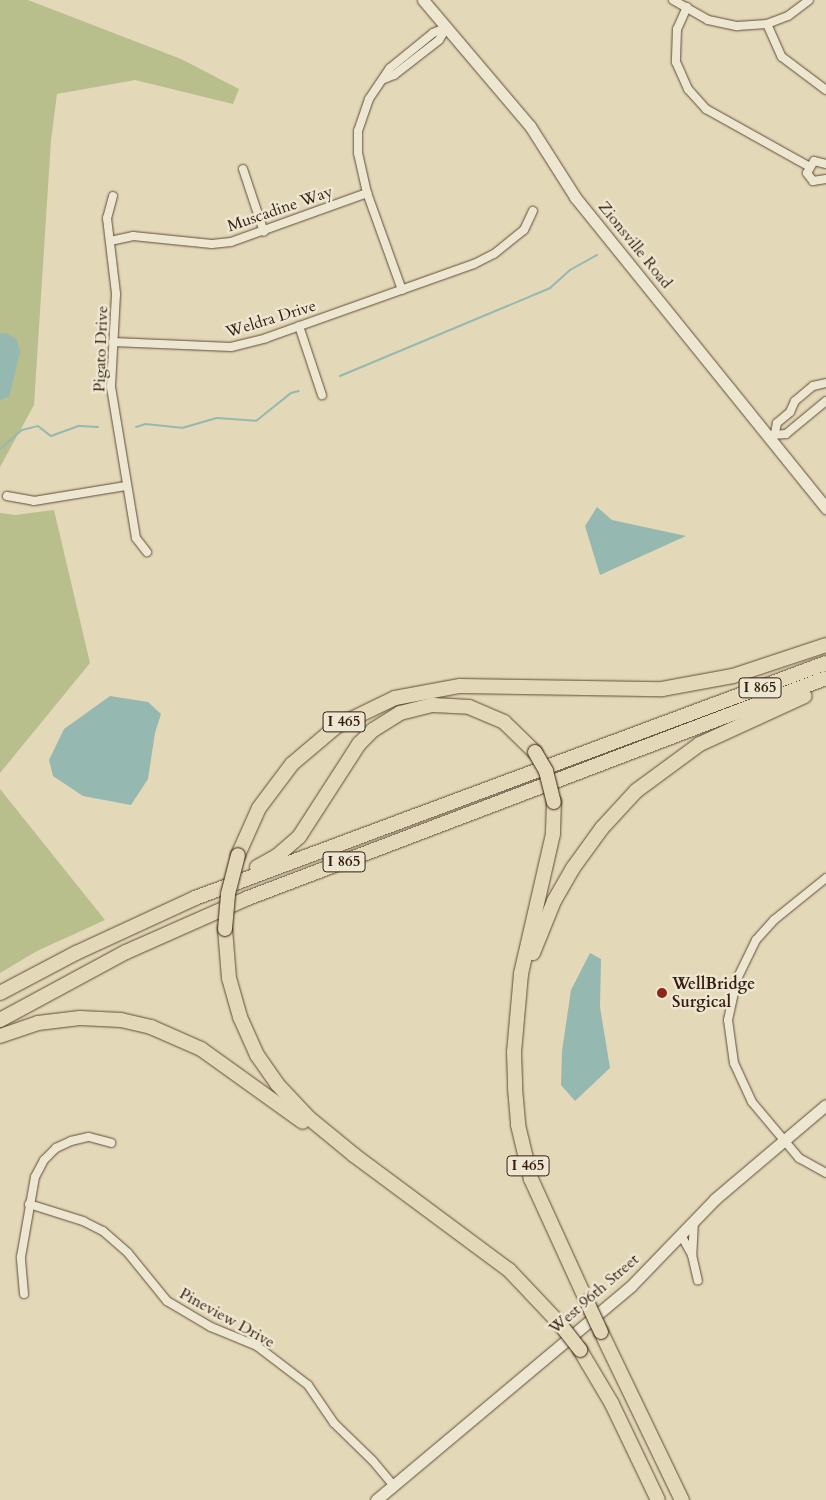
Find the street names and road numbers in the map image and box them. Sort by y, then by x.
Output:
street label: Muscadine Way [225,182,335,236]
street label: Zionsville Road [594,198,676,292]
street label: Weldra Drive [224,296,318,342]
street label: Pigato Drive [90,305,112,393]
road number: I 865 [738,676,782,700]
road number: I 465 [322,710,366,734]
road number: I 865 [322,850,366,874]
road number: I 465 [506,1154,550,1178]
street label: West 96th Street [545,1250,643,1338]
street label: Pineview Drive [176,1284,278,1352]

